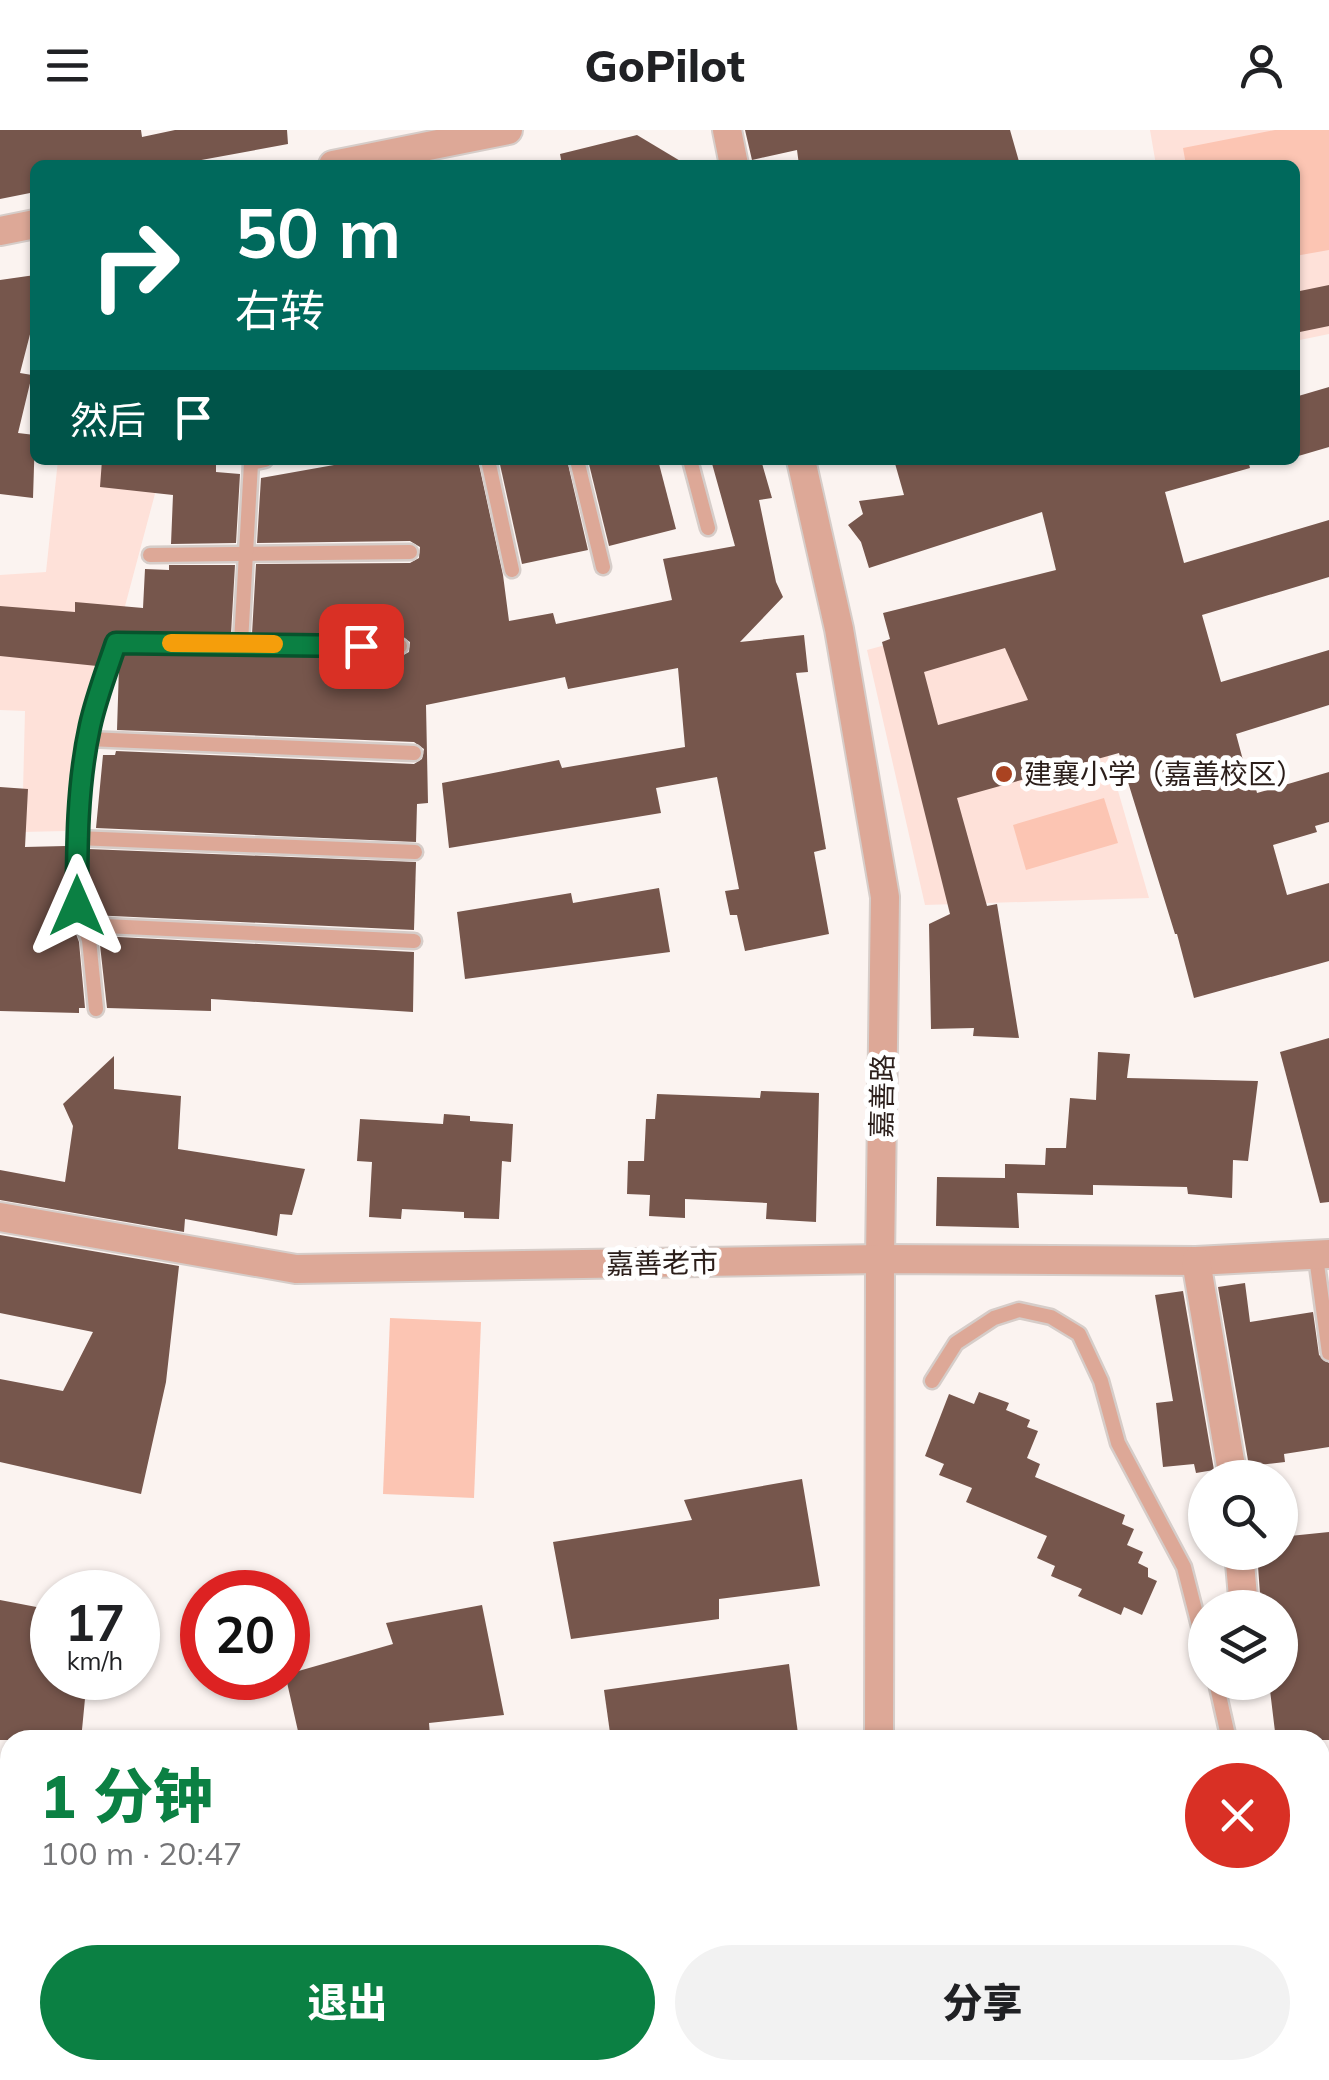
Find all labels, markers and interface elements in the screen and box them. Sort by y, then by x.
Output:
text: GoPilot [584,37,745,93]
icon: menu [40,38,95,93]
icon: person [1234,38,1289,93]
text: 50 m [235,188,401,276]
icon: right [70,200,200,330]
text: 右转 [235,282,325,338]
icon: arrive [166,390,221,445]
text: 然后 [70,396,146,444]
pin [319,604,404,689]
icon: arrive [334,619,389,674]
place label: 建襄小学（嘉善校区） [1024,756,1304,791]
marker: 建襄小学（嘉善校区） [993,763,1015,785]
position arrow [25,854,129,958]
street label: 嘉善路 [863,1054,900,1138]
street label: 嘉善老市 [606,1244,718,1281]
map controls [1188,1460,1298,1700]
button: search [1188,1460,1298,1570]
speed limit sign: 20 [180,1570,310,1700]
button: layers [1188,1590,1298,1700]
text: 17 [65,1591,125,1654]
text: km/h [67,1645,123,1676]
text: 1 分钟 [40,1758,213,1833]
button: close [1185,1763,1290,1868]
text: 100 m · 20:47 [40,1833,242,1873]
button: 退出 [40,1945,655,2060]
button: 分享 [675,1945,1290,2060]

